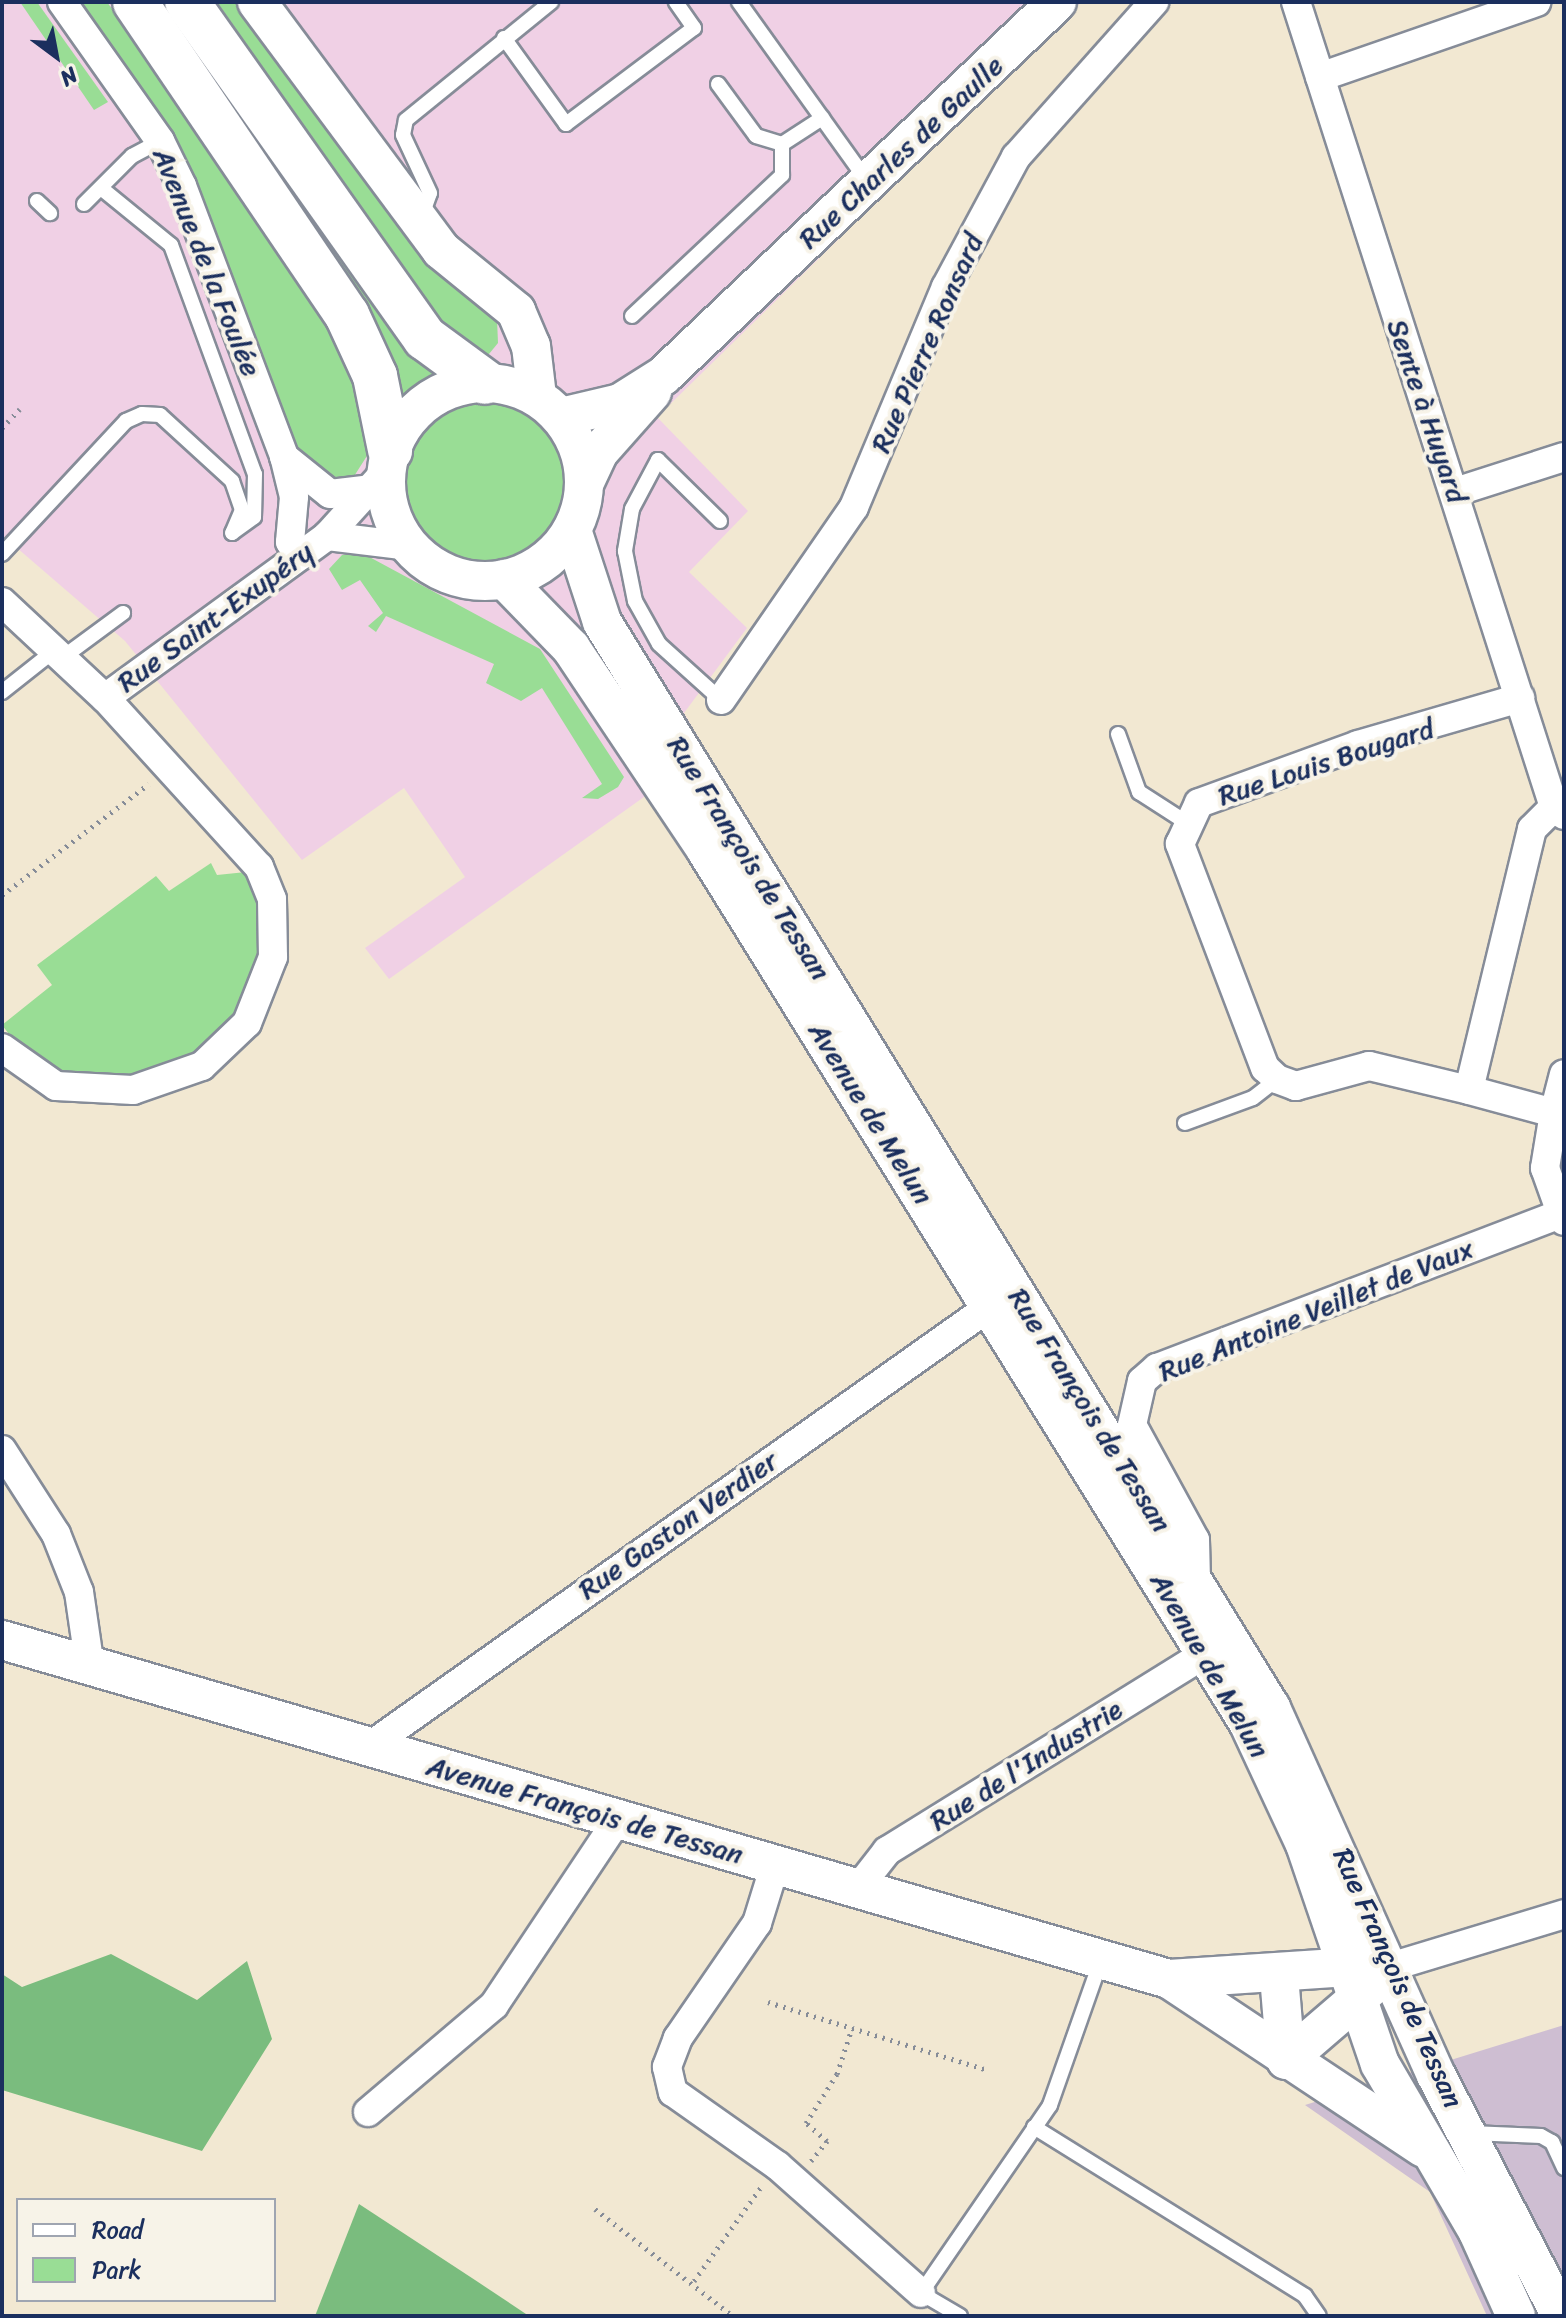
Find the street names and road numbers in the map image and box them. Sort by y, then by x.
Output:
street label: Rue Charles de Gaulle [792,49,1010,255]
street label: Avenue de la Foulée [146,143,268,381]
street label: Rue Pierre Ronsard [864,228,990,458]
street label: Sente à Huyard [1380,315,1474,507]
street label: Rue Saint-Exupéry [111,535,319,699]
street label: Rue Louis Bougard [1214,711,1438,813]
street label: Rue François de Tessan [660,729,838,987]
street label: Avenue de Melun [802,1016,940,1210]
street label: Rue Antoine Veillet de Vaux [1154,1231,1478,1389]
street label: Rue François de Tessan [1001,1281,1179,1539]
street label: Rue Gaston Verdier [572,1444,784,1606]
street label: Avenue de Melun [1143,1566,1277,1764]
street label: Rue de l'Industrie [923,1692,1129,1838]
street label: Avenue François de Tessan [424,1749,746,1871]
street label: Rue François de Tessan [1325,1842,1471,2114]

